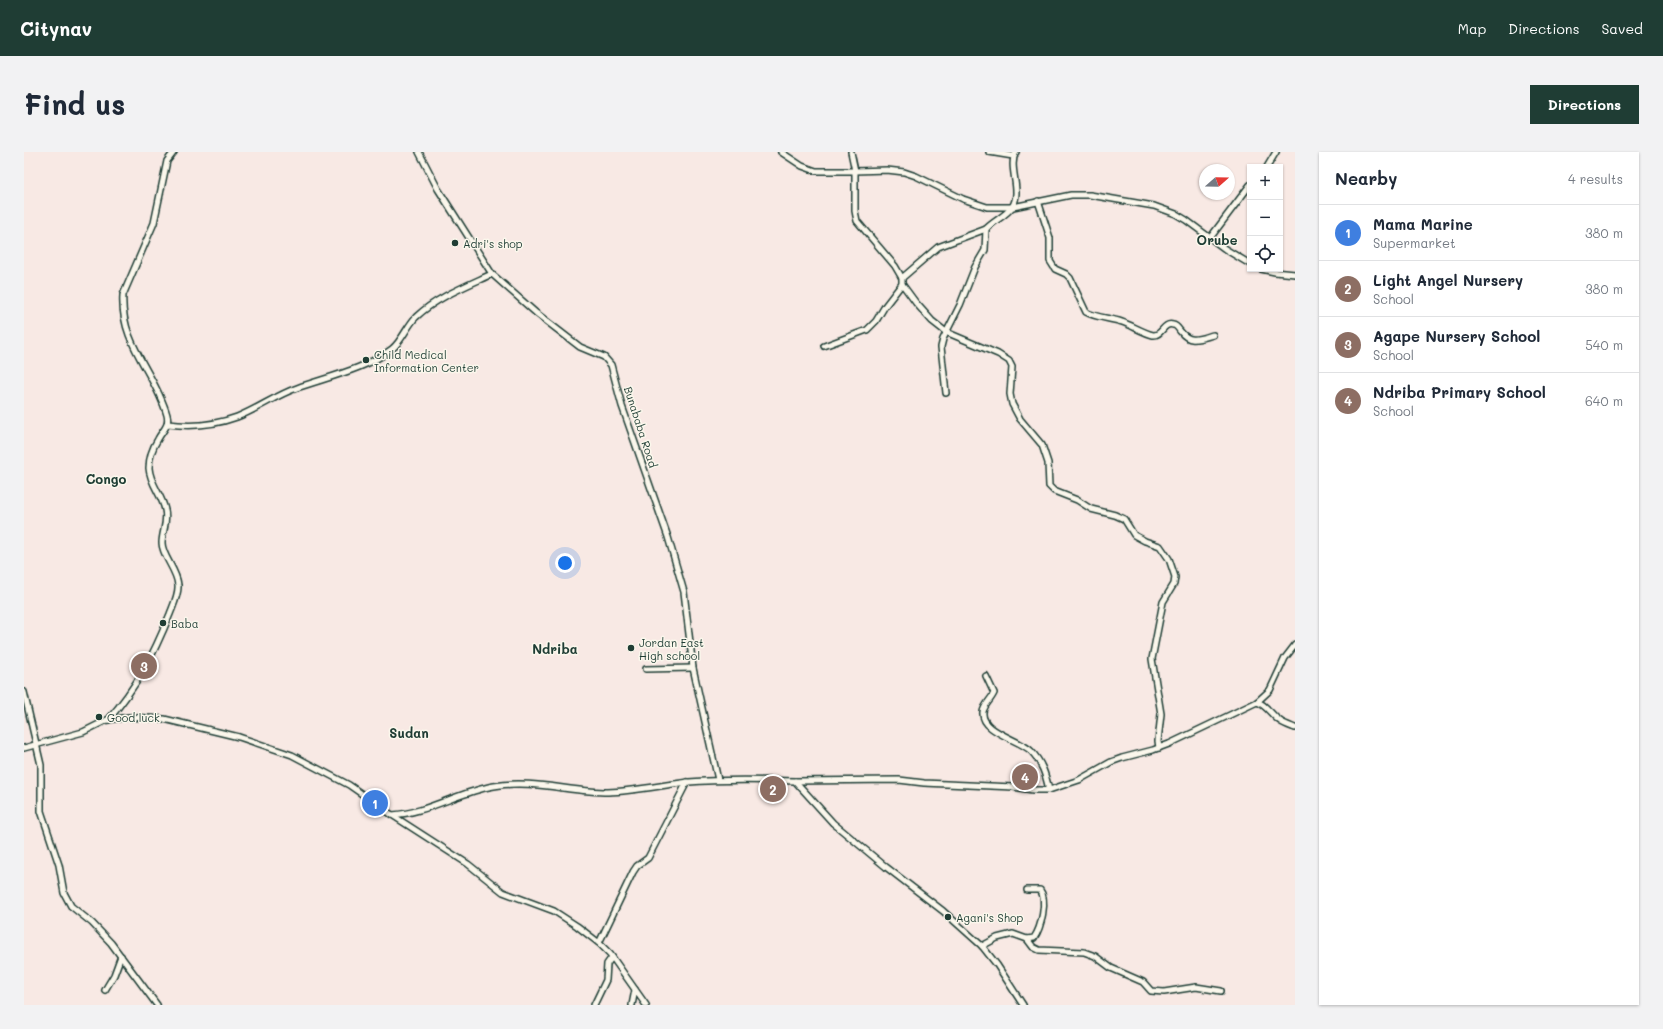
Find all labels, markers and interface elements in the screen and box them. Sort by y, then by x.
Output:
text: Citynav [20,16,92,41]
text: Map [1458,19,1486,38]
text: Directions [1508,19,1579,38]
text: Saved [1601,19,1643,38]
button: Directions [1530,85,1639,124]
text: Find us [24,86,125,122]
north arrow [1199,164,1235,200]
map controls [1247,164,1283,272]
button: + [1247,164,1283,200]
text: Nearby [1335,167,1397,189]
text: 4 results [1568,170,1623,187]
button: − [1247,200,1283,236]
text: Mama Marine [1373,214,1473,234]
text: 1 [1345,224,1351,241]
text: 380 m [1585,224,1623,241]
district label: Orube [1197,231,1238,248]
text: Supermarket [1373,234,1456,251]
place label: Adri's shop [463,236,523,251]
button: locate [1247,236,1283,272]
marker: Adri's shop [450,238,460,248]
text: Light Angel Nursery [1373,270,1523,290]
text: 2 [1344,280,1352,297]
text: 380 m [1585,280,1623,297]
text: School [1373,290,1414,307]
text: Agape Nursery School [1373,326,1540,346]
text: 3 [1344,336,1352,353]
text: 540 m [1585,336,1623,353]
text: School [1373,346,1414,363]
place label: Child Medical Information Center [374,347,479,375]
marker: Child Medical Information Center [361,355,371,365]
text: Ndriba Primary School [1373,382,1546,402]
street label: Bunababa Road [621,385,661,469]
text: 4 [1344,392,1352,409]
text: 640 m [1585,392,1623,409]
text: School [1373,402,1414,419]
district label: Congo [86,470,126,487]
your location [555,553,575,573]
place label: Baba [171,616,199,631]
marker: Baba [158,618,168,628]
place label: Jordan East High school [639,635,704,663]
district label: Ndriba [532,640,578,657]
marker: Jordan East High school [626,643,636,653]
pin: 3 [131,651,157,681]
place label: Good luck [107,710,160,725]
marker: Good luck [94,712,104,722]
district label: Sudan [389,724,429,741]
pin: 4 [1012,762,1038,792]
pin: 2 [760,774,786,804]
pin: 1 [362,788,388,818]
place label: Agani's Shop [956,910,1024,925]
marker: Agani's Shop [943,912,953,922]

